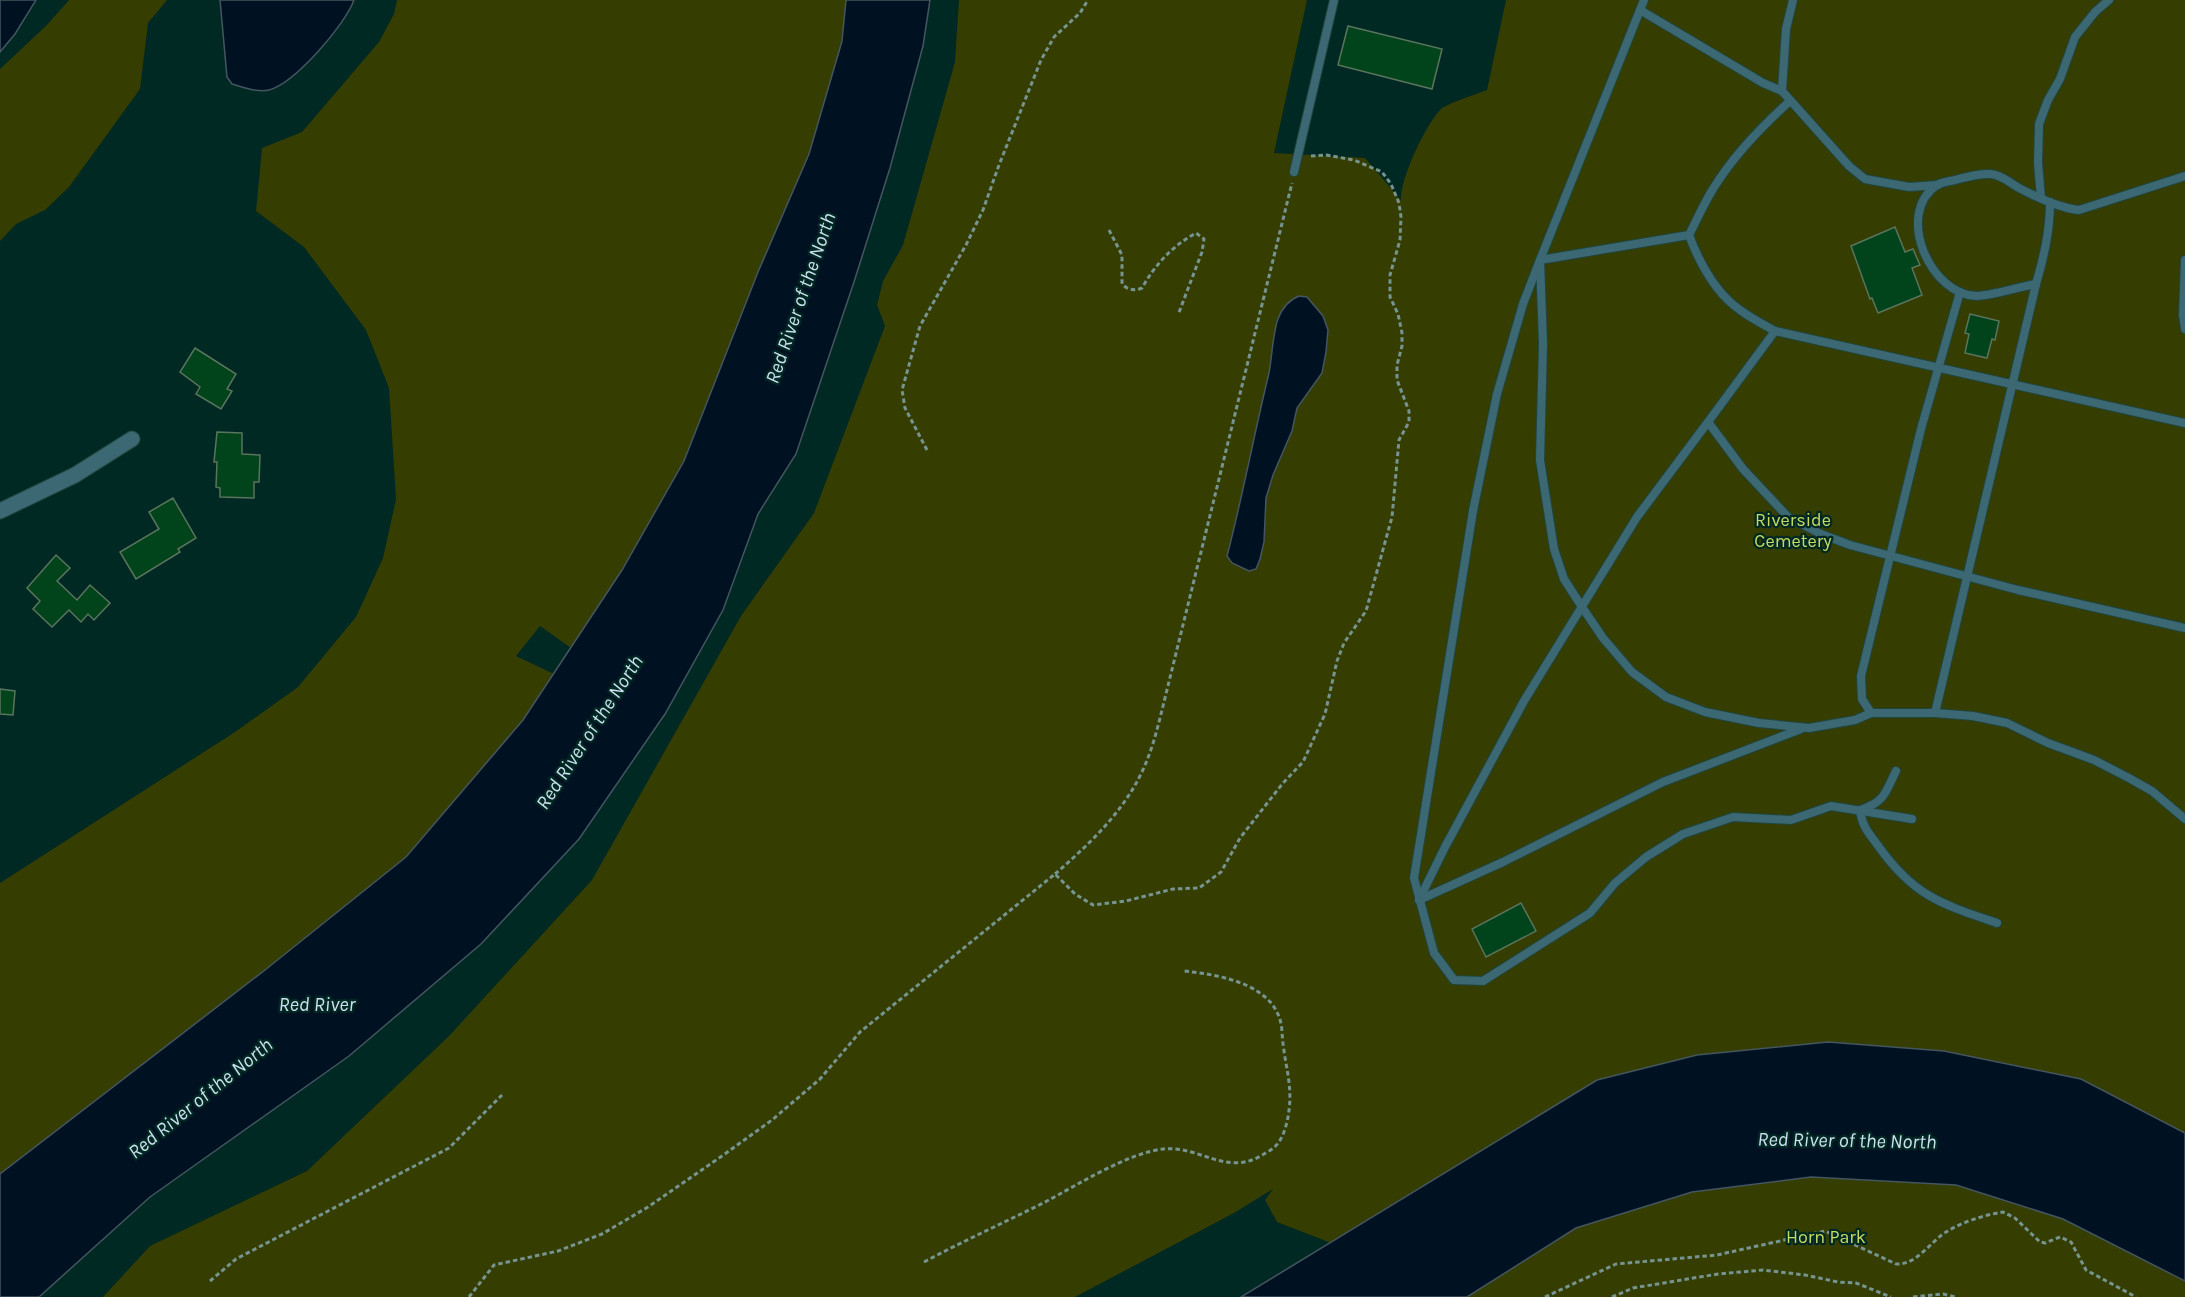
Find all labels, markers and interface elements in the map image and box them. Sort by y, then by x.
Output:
water label: Red River of the North [760,210,841,387]
park label: Riverside Cemetery [1754,509,1832,552]
water label: Red River of the North [531,651,648,814]
water label: Red River [279,993,357,1016]
water label: Red River of the North [123,1033,277,1164]
water label: Red River of the North [1757,1127,1937,1154]
park label: Horn Park [1786,1226,1866,1248]

